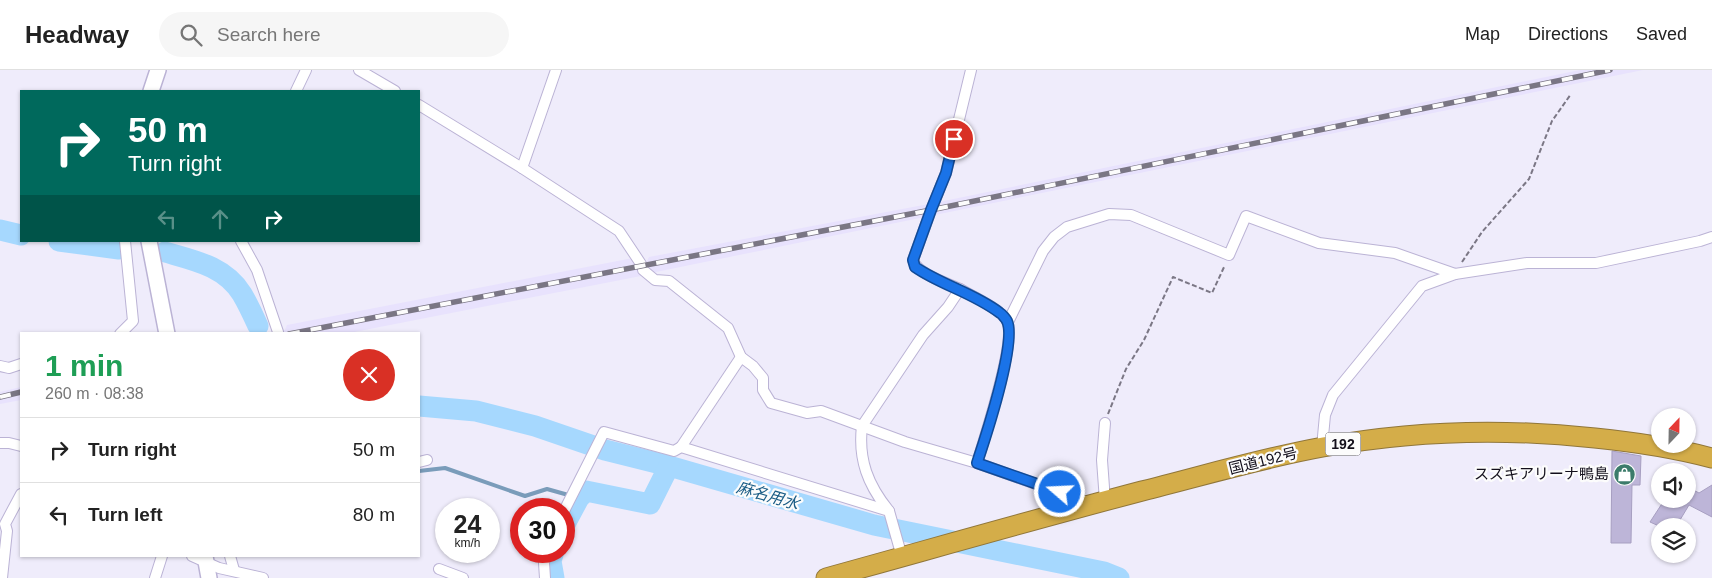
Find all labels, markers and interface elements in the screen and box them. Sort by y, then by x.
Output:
search box [159,12,509,57]
text: Headway [25,21,129,48]
icon: search [177,21,205,49]
text: Search here [217,24,321,45]
text: Map [1465,24,1500,44]
text: Directions [1528,24,1608,44]
text: Saved [1636,24,1687,44]
icon: right [45,110,110,175]
text: 50 m [128,110,208,149]
pin [933,118,975,160]
icon: arrive [940,125,968,153]
text: Turn right [128,151,221,176]
icon: left [153,205,181,233]
icon: ahead [206,205,234,233]
icon: right [259,205,287,233]
text: 1 min [45,349,123,382]
button: close [343,349,395,401]
text: 260 m · 08:38 [45,385,144,402]
north arrow [1651,408,1696,452]
map controls [1651,408,1696,563]
road number: 192 [1326,432,1360,456]
icon: right [45,436,73,464]
text: Turn right [88,439,176,460]
text: 50 m [353,439,395,460]
street label: 国道192号 [1227,444,1299,477]
shop icon: スズキアリーナ鴨島 [1613,462,1637,486]
button: sound [1651,463,1696,508]
position arrow [1033,465,1085,517]
place label: スズキアリーナ鴨島 [1474,465,1609,482]
water label: 麻名用水 [735,478,803,513]
speed limit sign: 30 [510,498,575,563]
icon: left [45,501,73,529]
text: Turn left [88,504,163,525]
text: 80 m [353,504,395,525]
text: 24 [454,510,481,538]
button: layers [1651,518,1696,563]
text: km/h [454,536,481,550]

